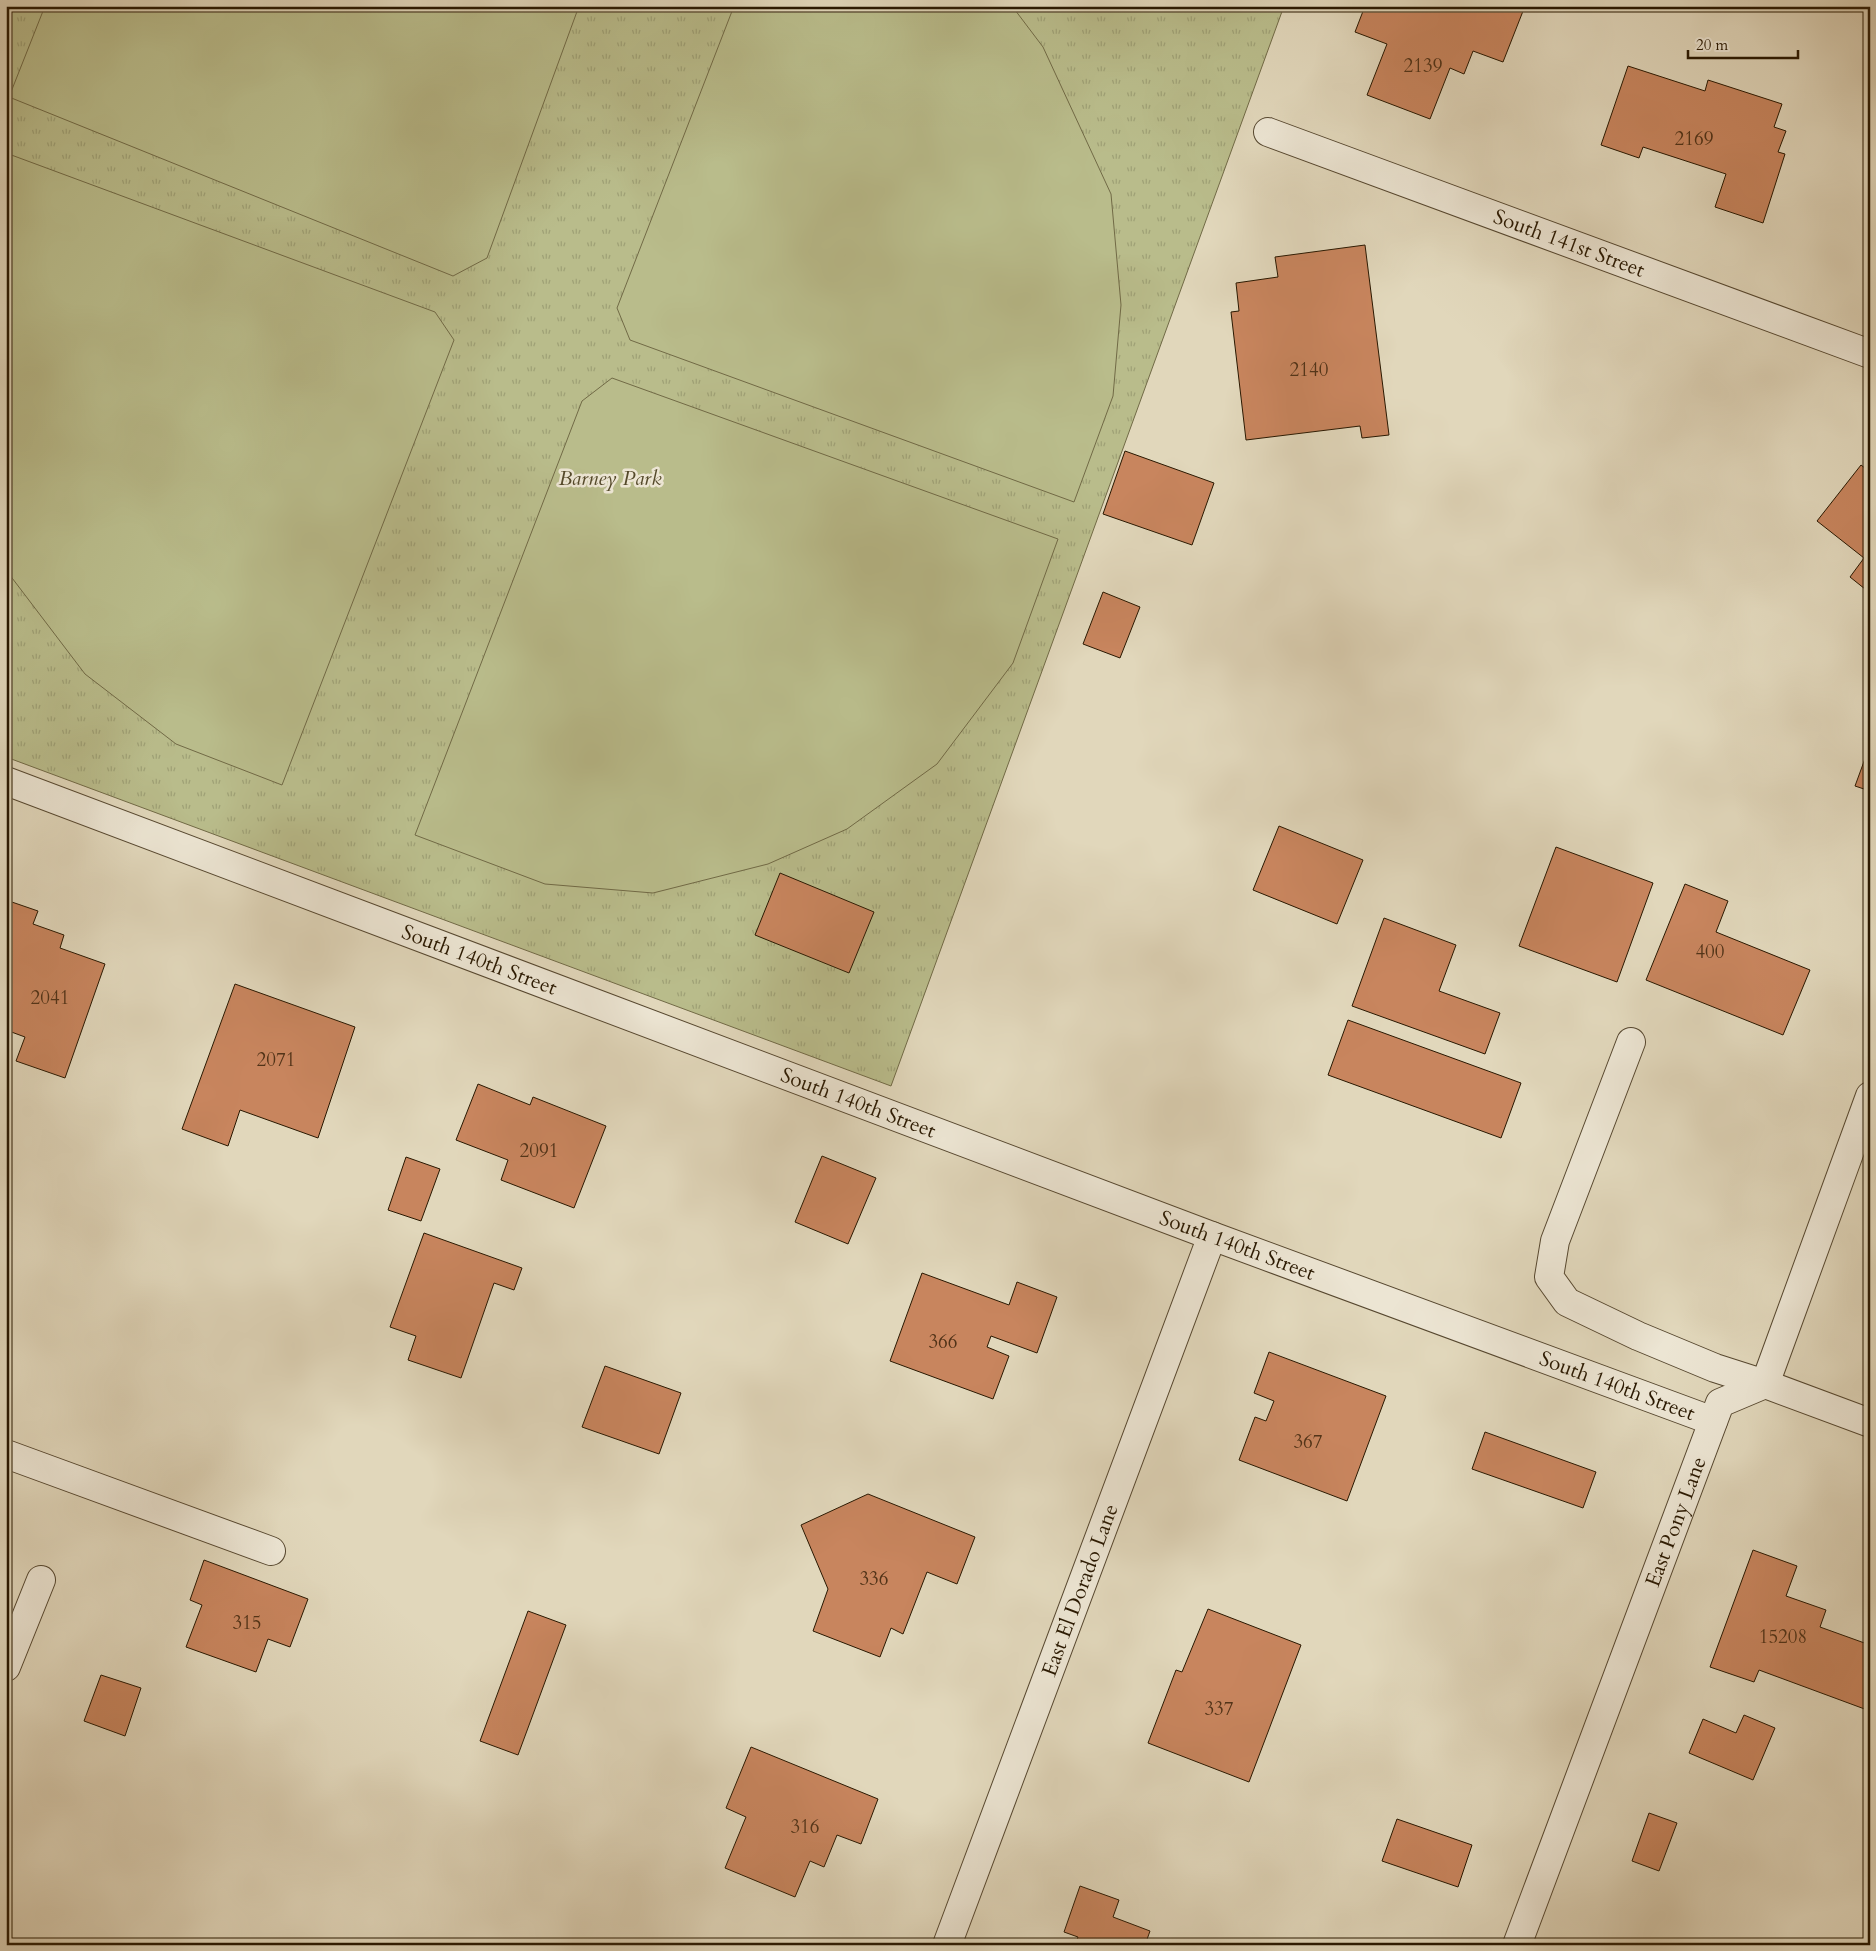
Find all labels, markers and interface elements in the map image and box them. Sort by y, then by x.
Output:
scale bar [1688,28,1798,60]
text: 20 m [1696,35,1728,55]
house number: 2139 [1404,53,1443,79]
house number: 2169 [1675,126,1714,152]
street label: South 141st Street [1489,202,1649,285]
house number: 2140 [1290,357,1329,383]
park label: Barney Park [558,464,662,493]
street label: South 140th Street [397,918,561,1003]
house number: 400 [1695,939,1725,965]
house number: 2041 [31,985,69,1011]
house number: 2071 [257,1047,295,1073]
street label: South 140th Street [776,1061,940,1146]
house number: 2091 [520,1138,558,1164]
street label: South 140th Street [1155,1204,1319,1288]
house number: 366 [928,1329,958,1355]
street label: South 140th Street [1535,1344,1699,1428]
house number: 367 [1293,1429,1323,1455]
street label: East Pony Lane [1638,1453,1714,1591]
street label: East El Dorado Lane [1035,1500,1126,1680]
house number: 336 [859,1566,889,1592]
house number: 315 [232,1610,262,1636]
house number: 15208 [1759,1624,1807,1650]
house number: 337 [1204,1696,1234,1722]
house number: 316 [790,1814,820,1840]

